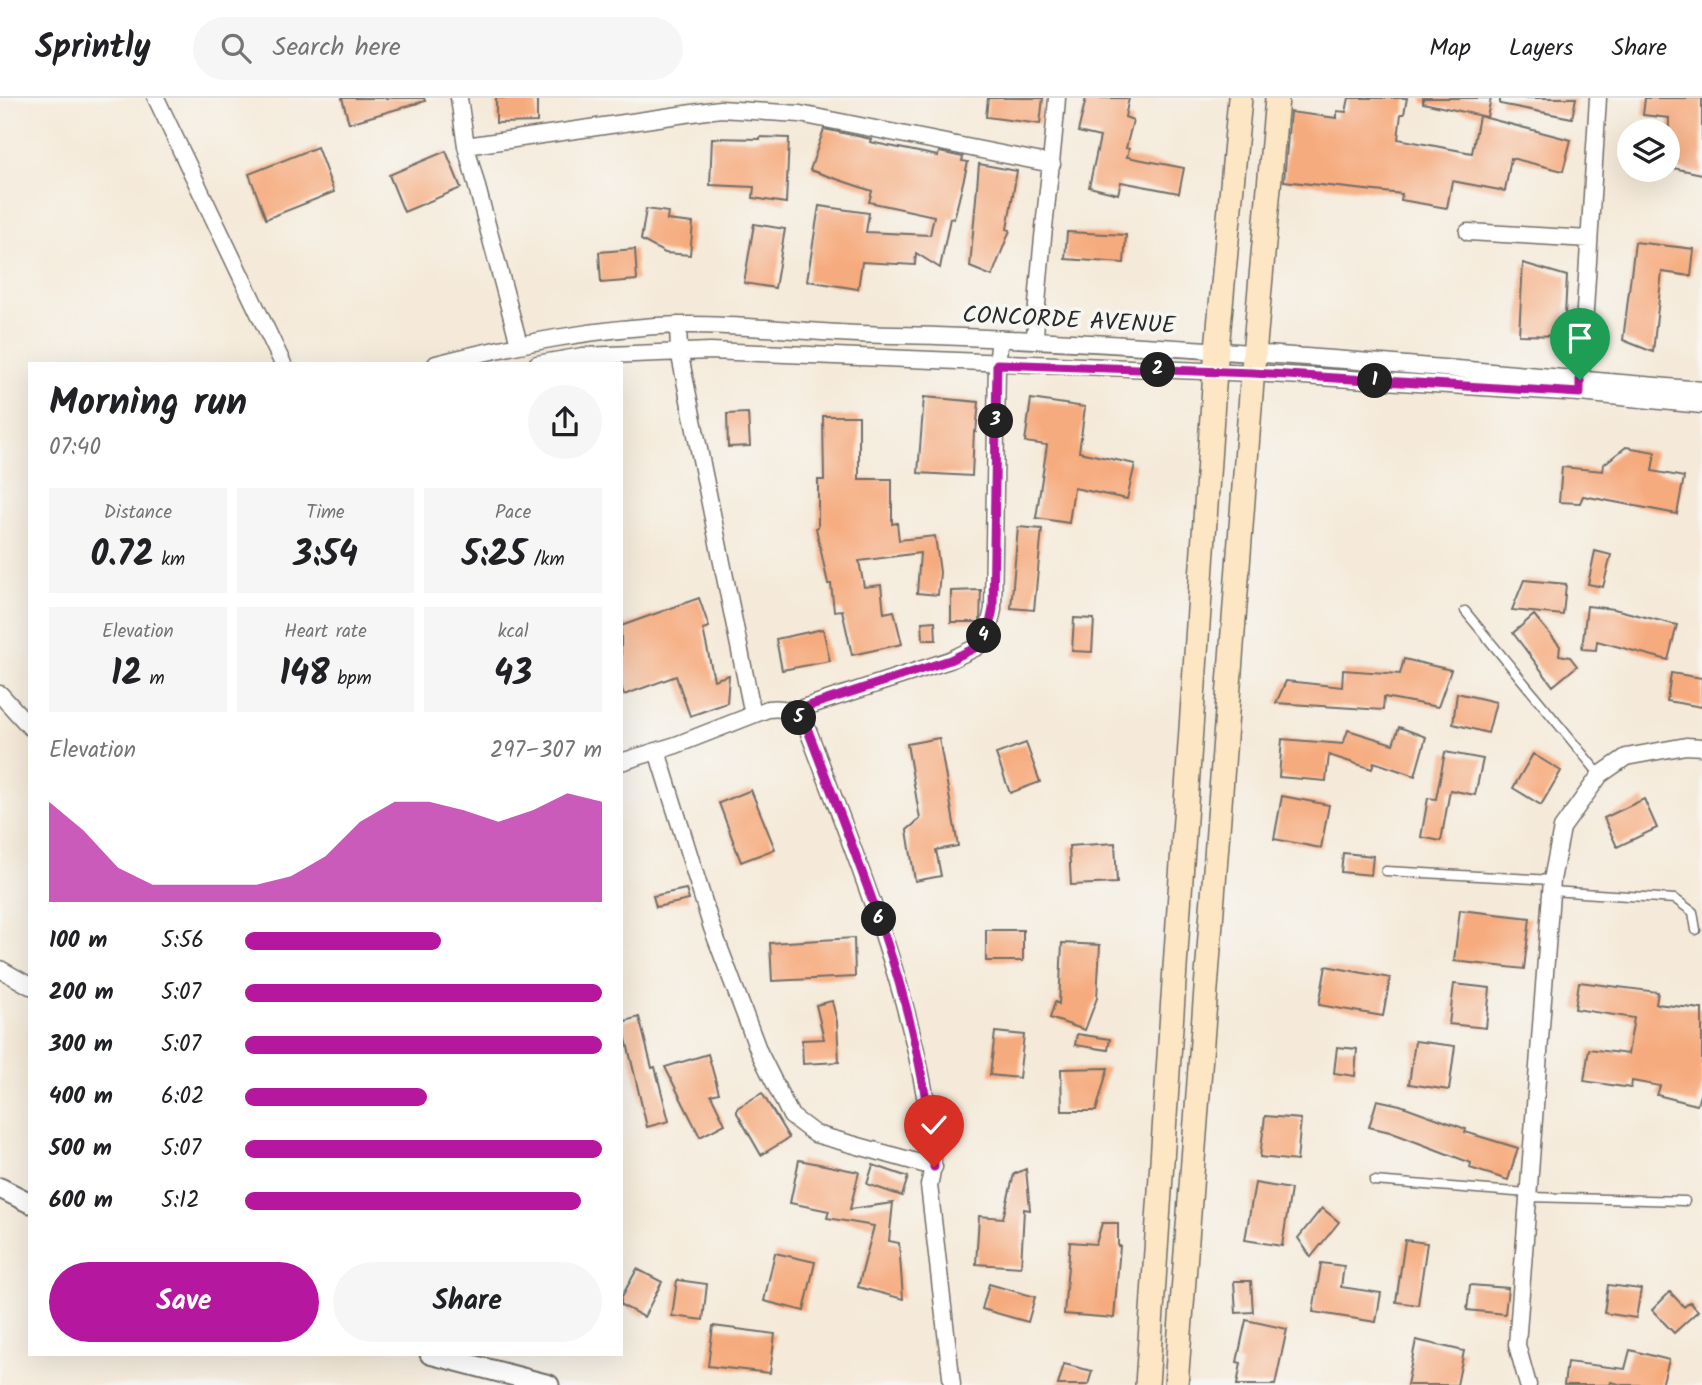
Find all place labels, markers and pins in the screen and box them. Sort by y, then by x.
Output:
pin [1550,308,1610,380]
pin: 2 [1140,352,1176,388]
pin: 1 [1358,364,1392,398]
pin: 3 [978,404,1014,438]
pin: 4 [967,618,1002,654]
pin: 5 [782,700,816,736]
pin: 6 [862,902,896,936]
pin [904,1095,964,1167]

